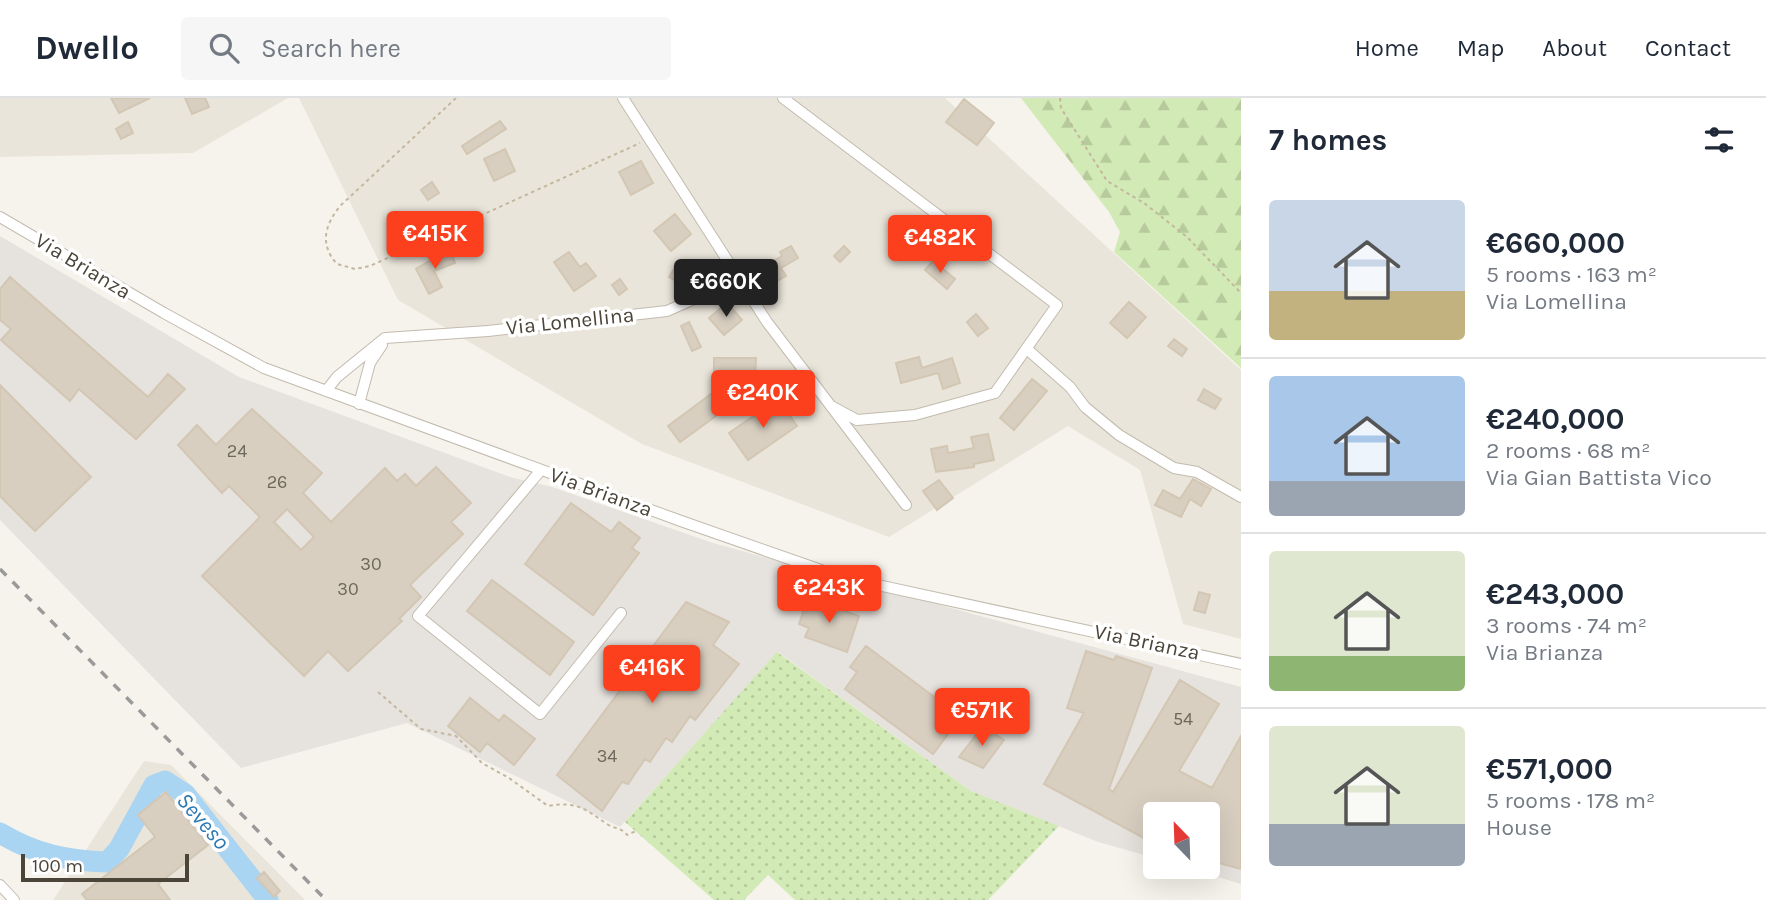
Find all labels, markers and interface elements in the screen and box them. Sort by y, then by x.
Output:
search box [181,17,671,80]
text: Dwello [35,29,139,67]
icon: search [205,29,243,67]
text: Search here [261,33,401,64]
text: Home [1355,34,1419,62]
text: Map [1457,34,1504,62]
text: About [1542,34,1607,62]
text: Contact [1645,34,1731,62]
icon: filters [1700,121,1738,159]
text: 7 homes [1269,122,1387,158]
pin: €415K [386,212,484,271]
pin: €482K [891,216,989,275]
text: €415K [403,220,467,247]
text: €482K [904,224,976,251]
text: €660,000 [1486,225,1625,261]
street label: Via Brianza [31,228,135,304]
icon: home [1325,228,1409,312]
pin: €660K [677,260,775,319]
text: 5 rooms · 163 m² [1486,261,1657,288]
text: €660K [690,268,762,295]
text: Via Lomellina [1486,288,1627,315]
street label: Via Lomellina [505,302,635,340]
pin: €240K [714,370,812,430]
text: €240K [727,379,799,406]
text: €240,000 [1486,401,1625,437]
icon: home [1325,404,1409,488]
text: 2 rooms · 68 m² [1486,437,1650,464]
house number: 24 [227,440,247,462]
street label: Via Brianza [546,462,656,522]
text: Via Gian Battista Vico [1486,464,1712,491]
house number: 26 [267,471,287,493]
house number: 30 [360,553,382,575]
pin: €243K [780,566,878,625]
text: €243K [793,574,865,601]
text: €243,000 [1486,576,1624,612]
house number: 30 [337,578,359,600]
icon: home [1325,579,1409,663]
text: 3 rooms · 74 m² [1486,612,1647,639]
street label: Via Brianza [1092,619,1202,665]
text: Via Brianza [1486,639,1604,666]
pin: €416K [603,646,701,705]
text: €416K [619,654,685,681]
pin: €571K [933,688,1031,748]
text: €571K [951,697,1013,724]
house number: 54 [1173,708,1193,730]
house number: 34 [597,745,617,767]
text: €571,000 [1486,751,1613,787]
icon: home [1325,754,1409,838]
water label: Seveso [171,787,235,855]
text: 5 rooms · 178 m² [1486,787,1655,814]
north arrow [1143,802,1220,878]
map controls [1143,802,1220,879]
text: House [1486,814,1552,841]
scale bar [21,851,189,883]
text: 100 m [32,855,83,877]

